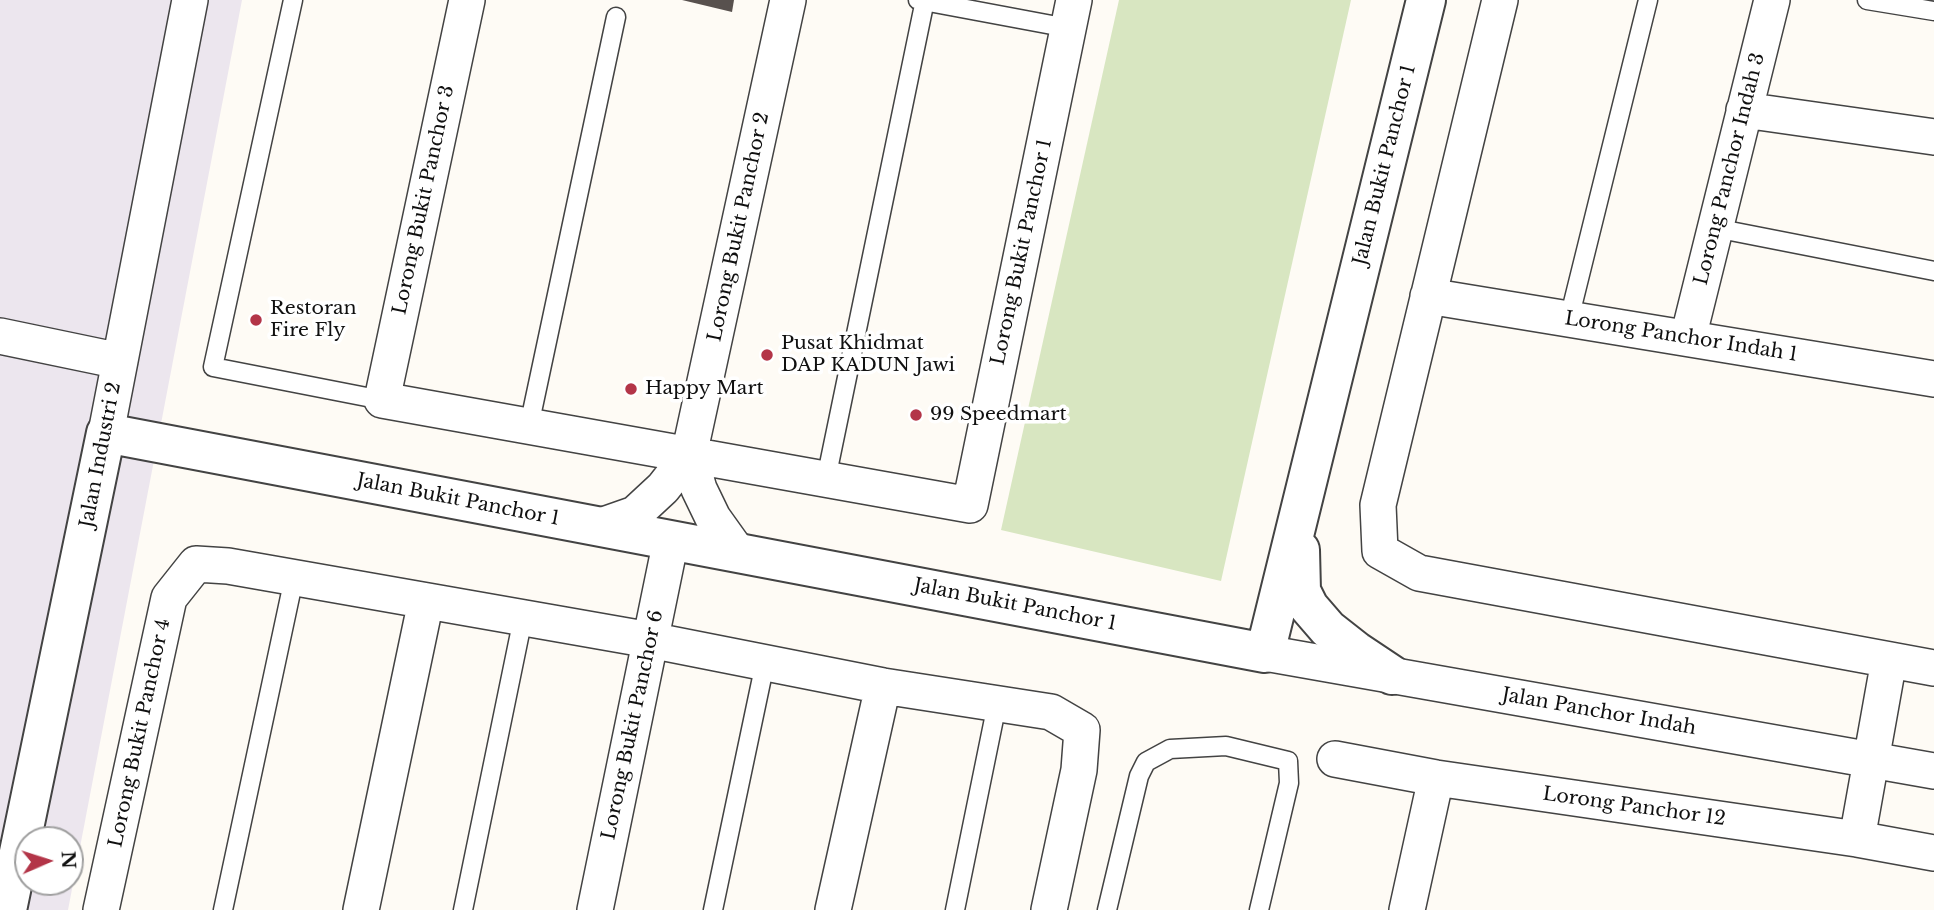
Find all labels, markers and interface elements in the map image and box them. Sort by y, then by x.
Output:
street label: Lorong Panchor Indah 3 [1690,50,1770,288]
street label: Jalan Bukit Panchor 1 [1349,62,1421,268]
street label: Lorong Bukit Panchor 3 [389,83,459,317]
street label: Lorong Bukit Panchor 2 [704,110,774,344]
street label: Lorong Bukit Panchor 1 [987,137,1057,367]
place label: Restoran Fire Fly [270,298,357,342]
street label: Lorong Panchor Indah 1 [1563,307,1799,367]
marker: Restoran Fire Fly [248,312,264,328]
place label: Pusat Khidmat DAP KADUN Jawi [781,333,955,377]
marker: Pusat Khidmat DAP KADUN Jawi [759,347,775,363]
place label: Happy Mart [645,378,764,400]
street label: Jalan Industri 2 [76,380,126,530]
marker: Happy Mart [623,381,639,397]
place label: 99 Speedmart [930,404,1067,426]
marker: 99 Speedmart [908,407,924,423]
street label: Jalan Bukit Panchor 1 [355,469,561,531]
street label: Jalan Bukit Panchor 1 [912,574,1118,636]
street label: Lorong Bukit Panchor 6 [597,608,669,842]
street label: Lorong Bukit Panchor 4 [105,617,175,849]
street label: Jalan Panchor Indah [1500,684,1698,740]
street label: Lorong Panchor 12 [1541,783,1727,831]
north arrow [14,826,84,896]
text: N [57,850,80,870]

